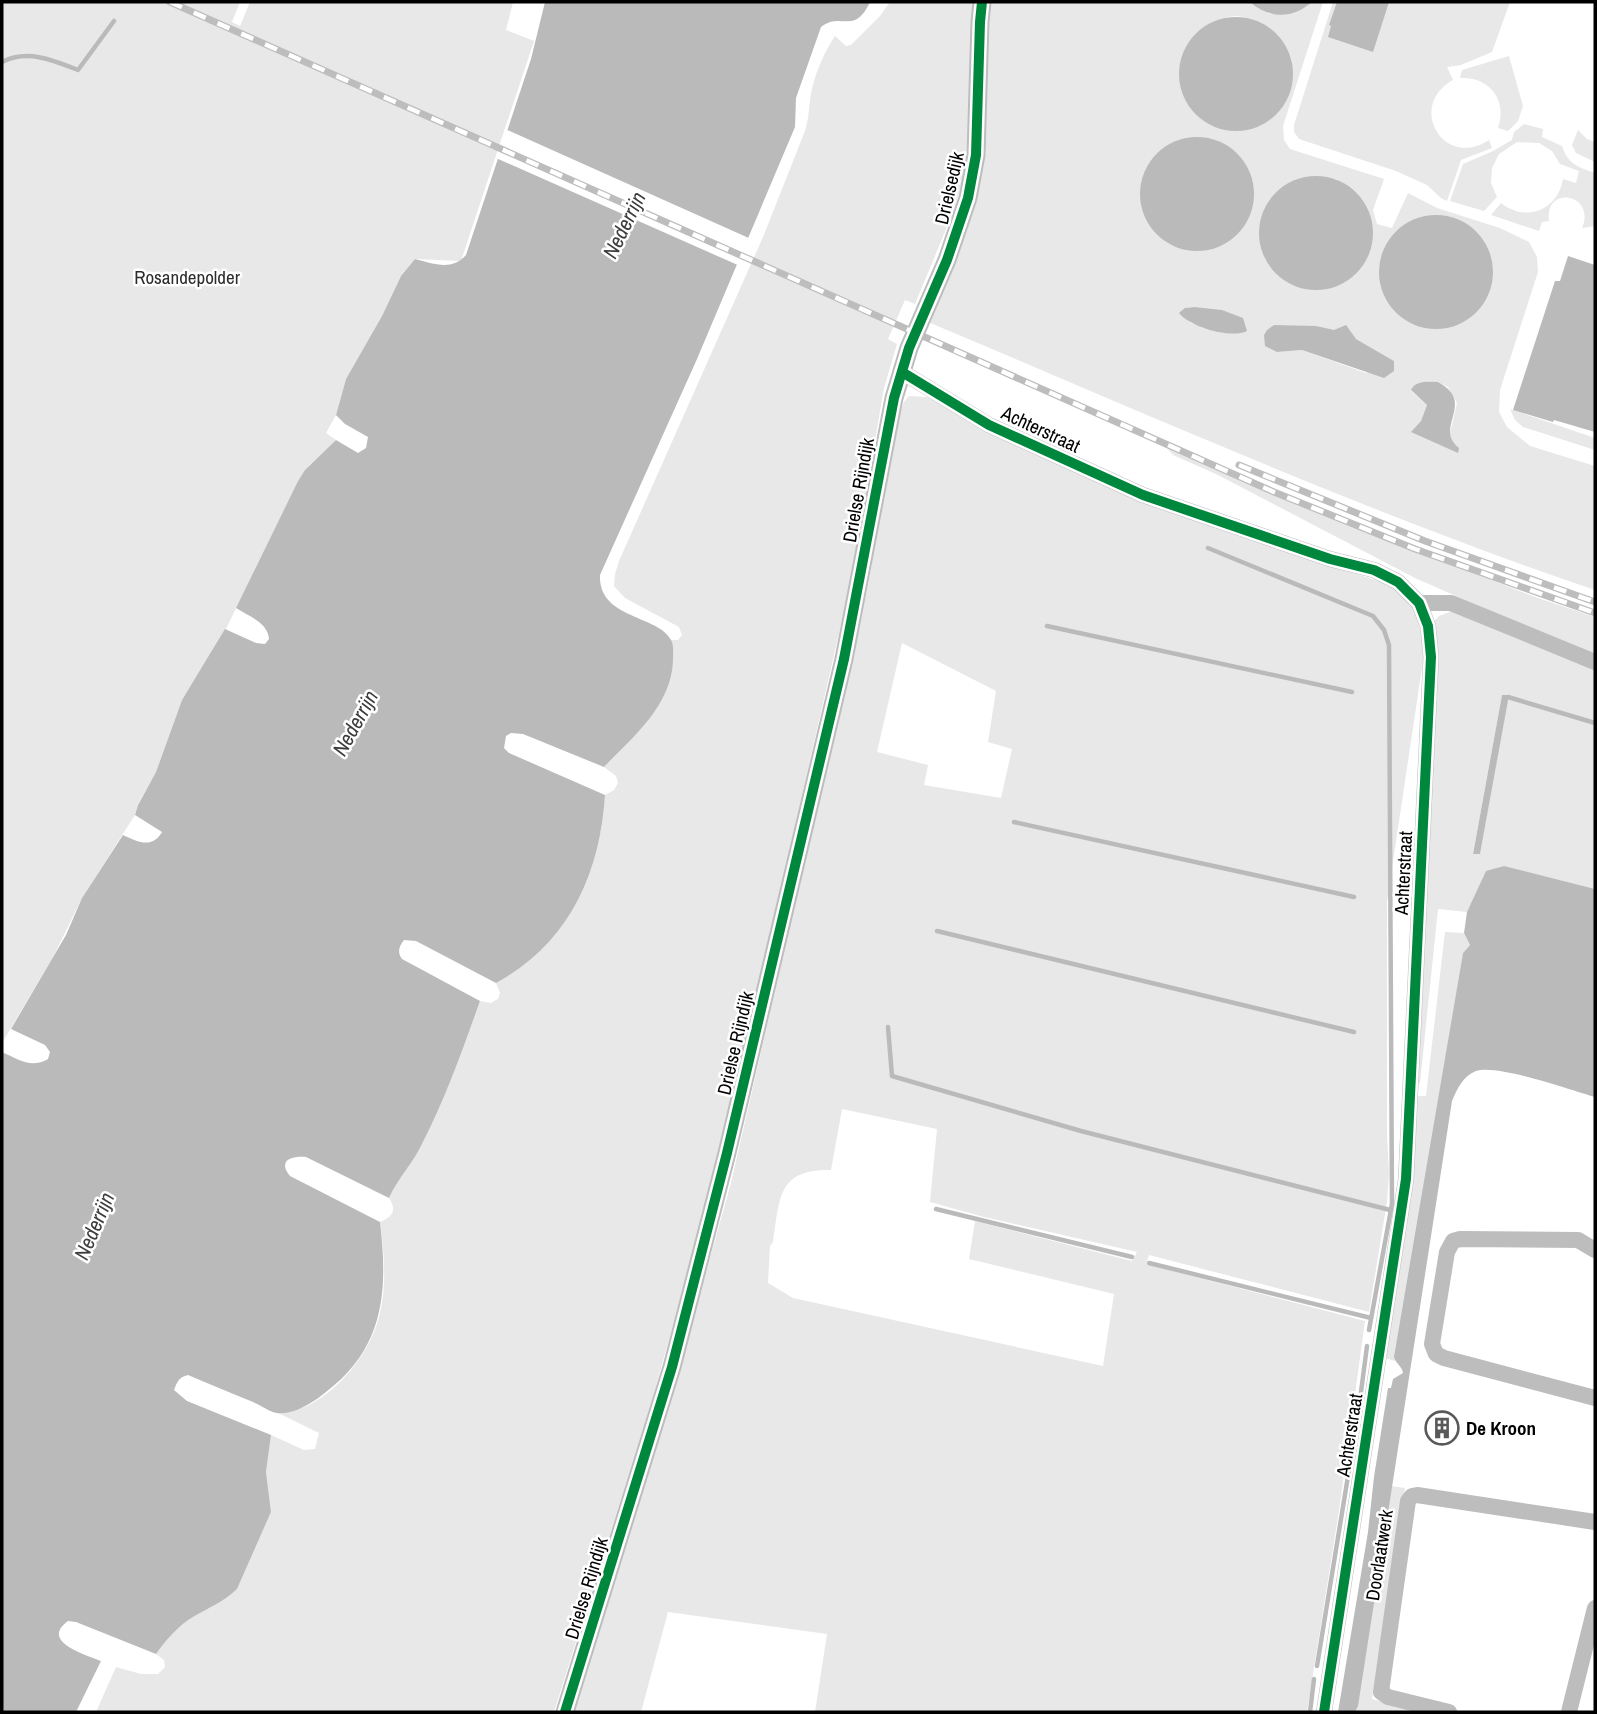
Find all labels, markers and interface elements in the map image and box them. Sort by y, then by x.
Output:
street label: Drielsedijk [928,149,970,227]
water label: Nederrijn [595,187,653,263]
park label: Rosandepolder [134,264,241,290]
street label: Achterstraat [997,399,1085,459]
street label: Drielse Rijndijk [836,436,880,544]
water label: Nederrijn [325,685,385,761]
street label: Achterstraat [1388,830,1418,917]
street label: Drielse Rijndijk [710,988,760,1097]
water label: Nederrijn [67,1188,121,1264]
street label: Achterstraat [1329,1391,1369,1480]
building icon: De Kroon [1423,1409,1461,1447]
place label: De Kroon [1466,1415,1536,1441]
street label: Doorlaatwerk [1359,1507,1399,1602]
street label: Drielse Rijndijk [558,1533,614,1642]

